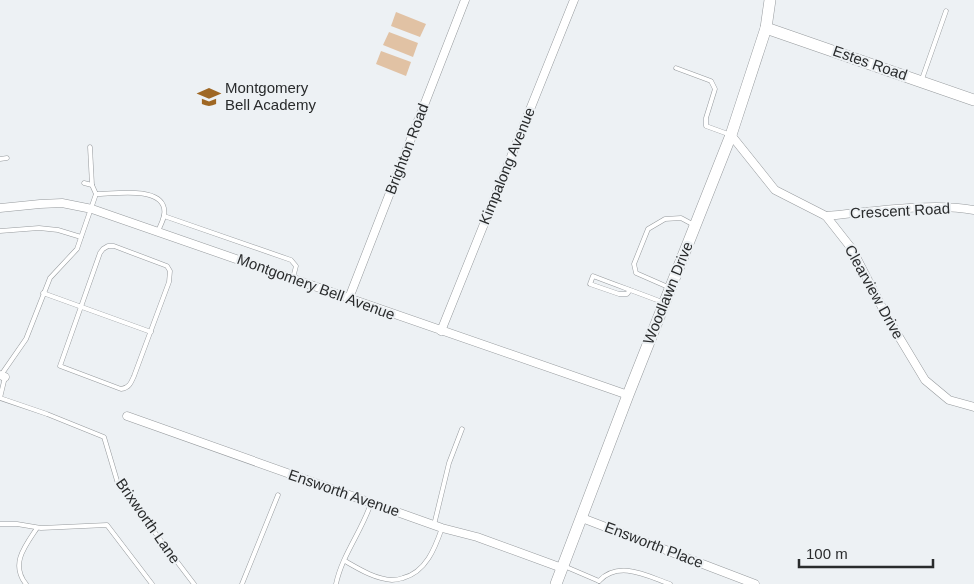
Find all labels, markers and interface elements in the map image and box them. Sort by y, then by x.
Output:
street label: Estes Road [831,42,910,83]
place label: Montgomery Bell Academy [225,79,316,113]
school or university icon: Montgomery Bell Academy [196,84,222,110]
street label: Brighton Road [381,101,432,197]
street label: Kimpalong Avenue [475,105,538,227]
street label: Crescent Road [850,199,950,222]
street label: Woodlawn Drive [639,239,696,346]
street label: Clearview Drive [842,242,907,342]
street label: Montgomery Bell Avenue [235,250,397,323]
street label: Ensworth Avenue [286,466,402,520]
street label: Brixworth Lane [113,475,184,567]
street label: Ensworth Place [602,518,706,571]
scale bar [799,536,933,568]
text: 100 m [806,545,848,562]

